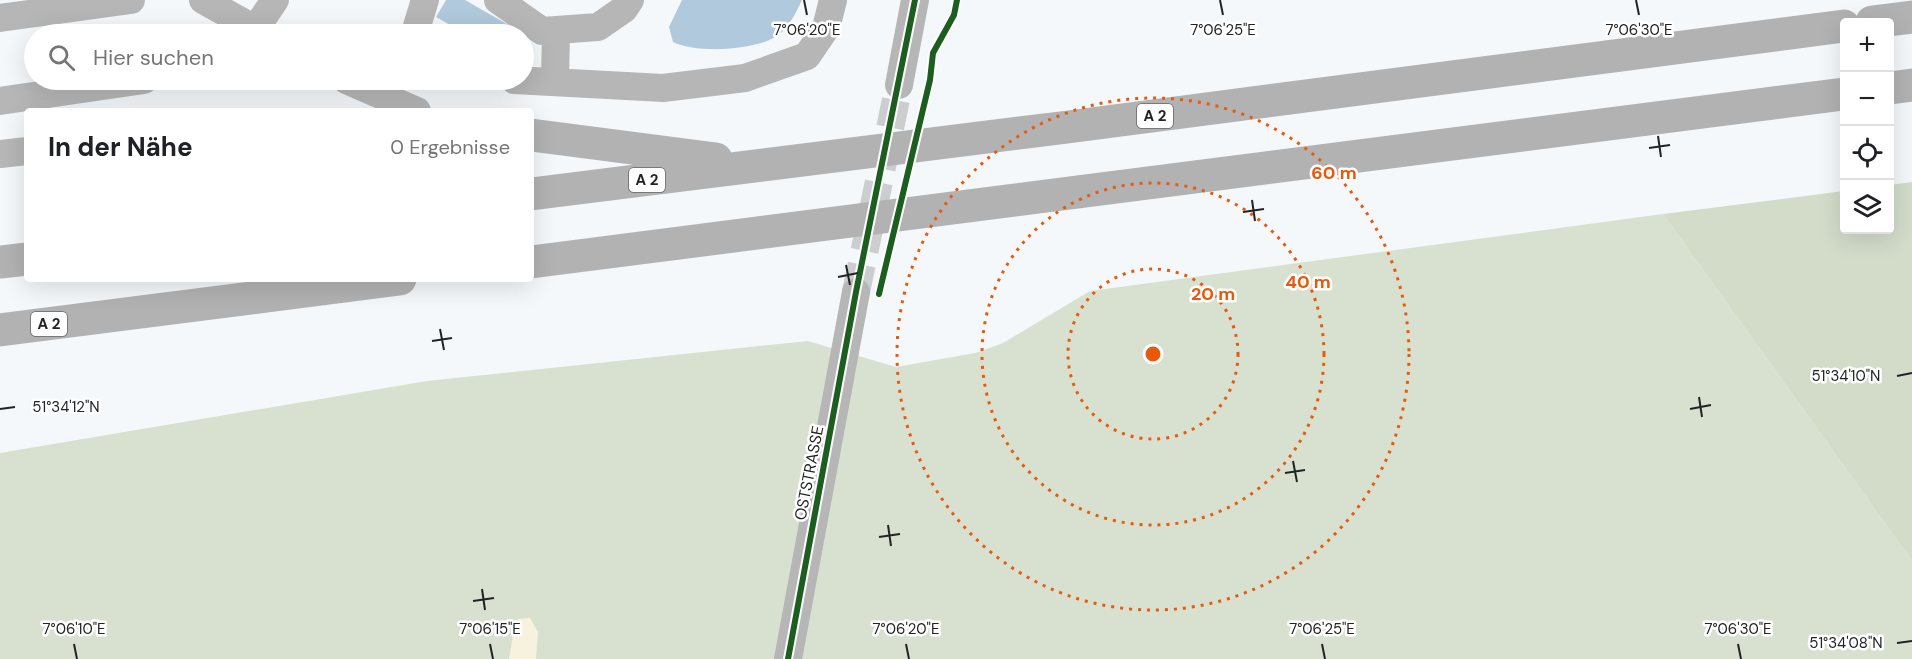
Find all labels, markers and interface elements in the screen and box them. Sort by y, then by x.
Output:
map controls [1840,18,1894,234]
button: + [1840,18,1894,72]
text: 7°06'20"E [774,20,840,40]
text: 7°06'25"E [1190,20,1256,40]
text: 7°06'30"E [1605,20,1673,40]
search box [24,24,534,90]
icon: search [45,41,78,74]
text: Hier suchen [93,43,214,72]
button: − [1840,72,1894,126]
road number: A 2 [1137,104,1173,128]
button: locate [1840,126,1894,180]
text: In der Nähe [48,130,193,164]
text: 0 Ergebnisse [390,134,510,160]
text: 60 m [1311,161,1357,185]
road number: A 2 [629,168,665,192]
button: layers [1840,180,1894,234]
text: 40 m [1285,270,1331,294]
text: 20 m [1191,282,1235,306]
road number: A 2 [31,312,67,336]
centre of rings [1143,344,1163,364]
text: 51°34'10"N [1811,366,1881,386]
text: 51°34'12"N [32,397,100,417]
street label: OSTSTRASSE [790,424,828,522]
text: 7°06'10"E [42,619,106,639]
text: 7°06'15"E [459,619,521,639]
text: 7°06'20"E [873,619,939,639]
text: 7°06'25"E [1289,619,1355,639]
text: 7°06'30"E [1704,619,1772,639]
text: 51°34'08"N [1809,633,1883,653]

